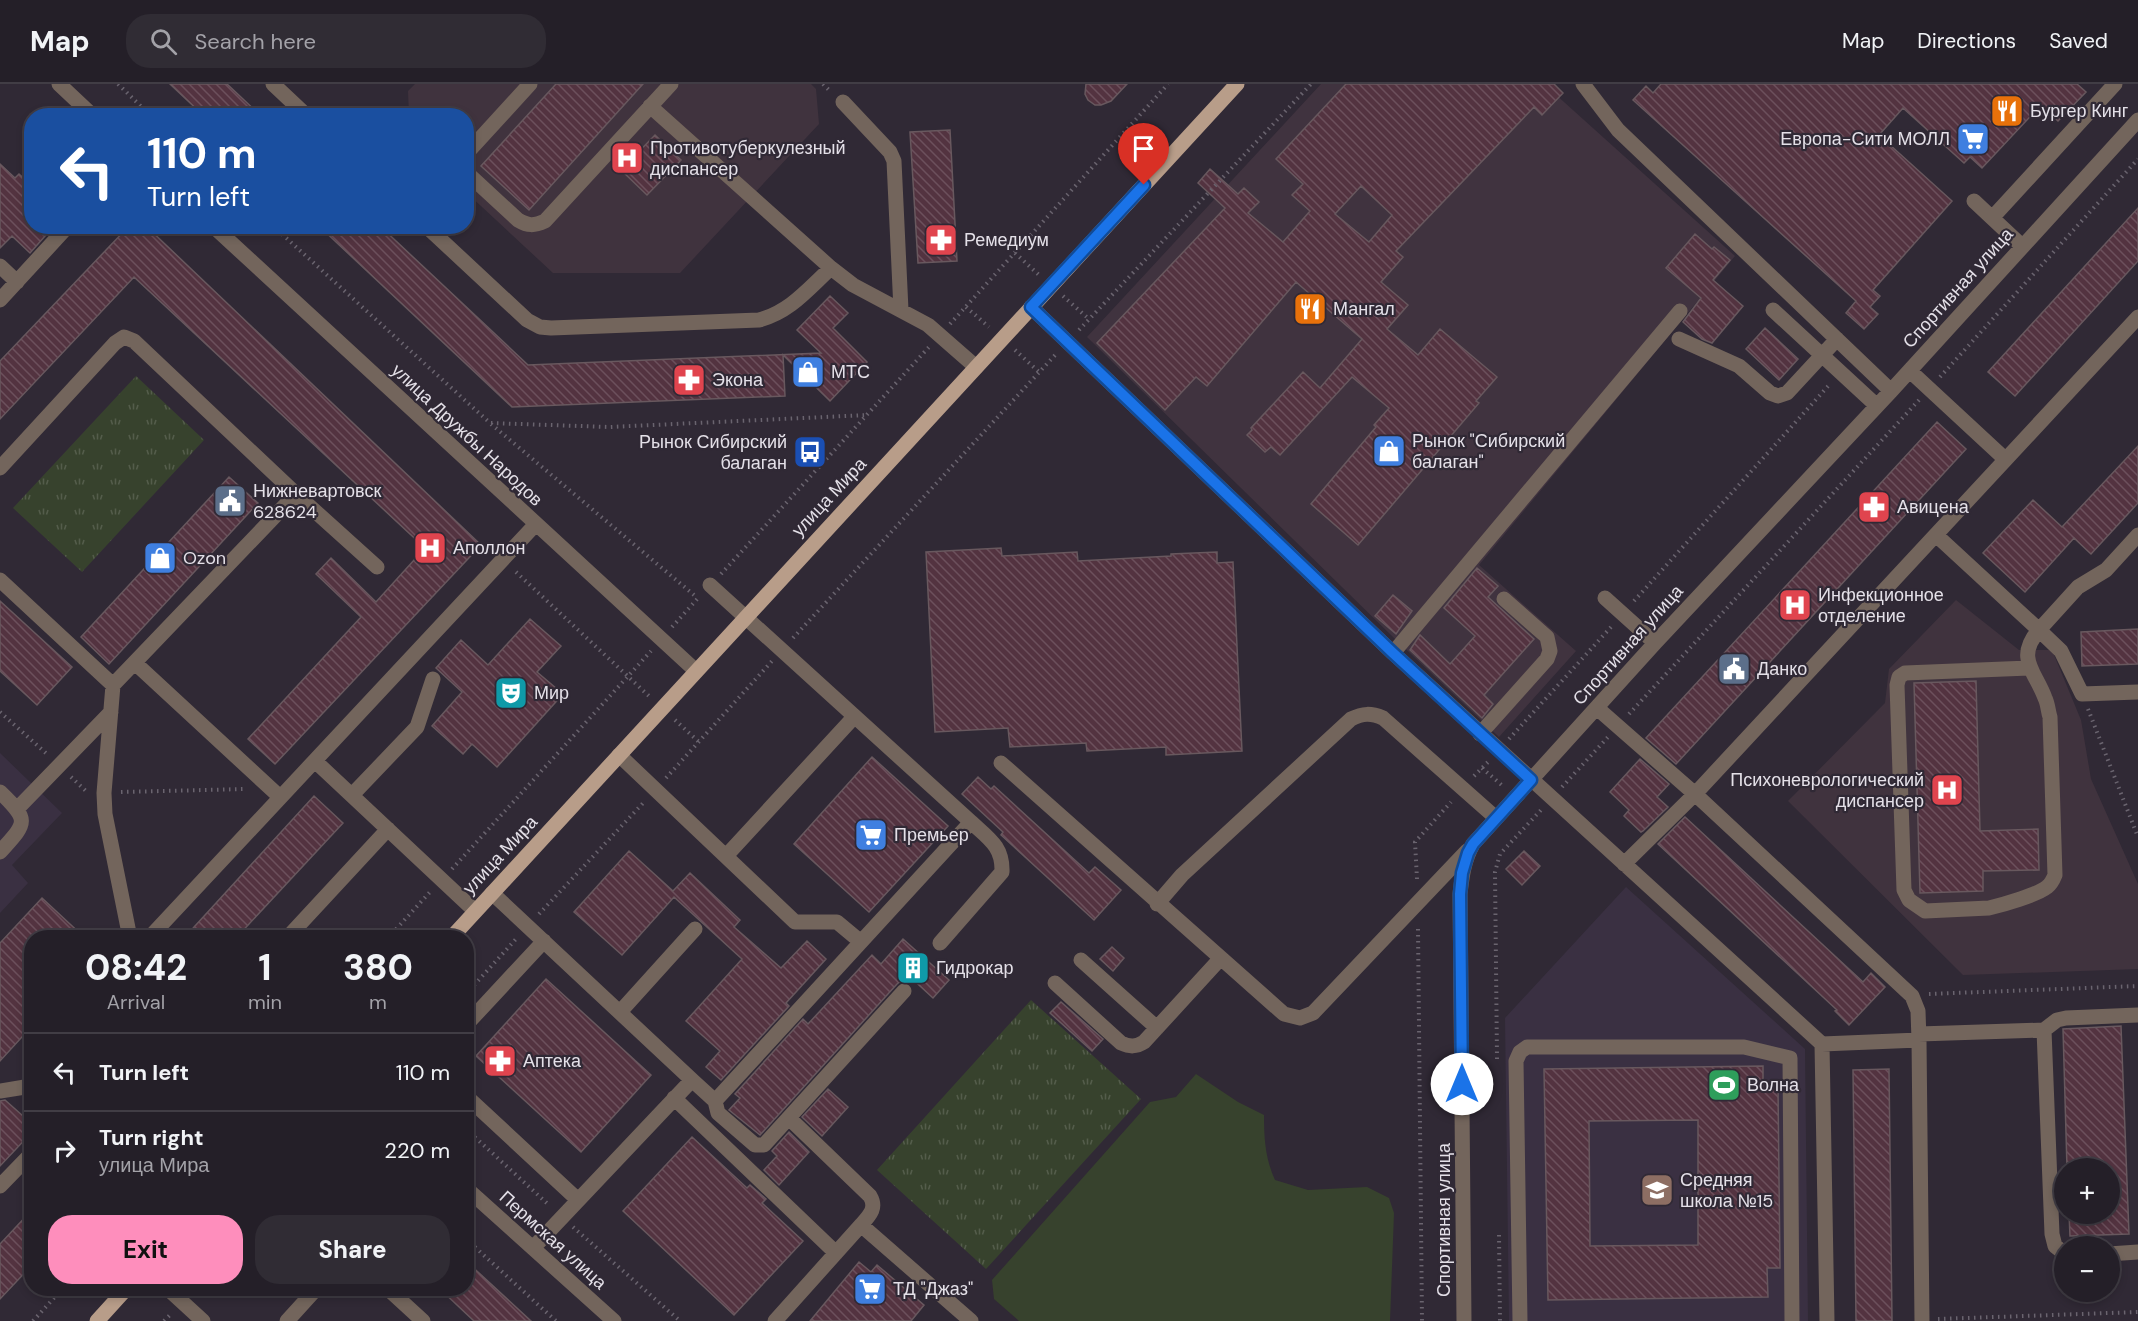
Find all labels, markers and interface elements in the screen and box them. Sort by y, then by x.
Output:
search box [126,14,546,68]
text: Map [30,23,90,60]
icon: search [147,25,180,58]
text: Search here [195,27,316,56]
text: Map [1842,27,1884,55]
text: Directions [1917,27,2016,55]
text: Saved [2049,27,2108,55]
restaurant icon: Бургер Кинг [1989,93,2025,129]
place label: Бургер Кинг [2030,99,2129,123]
supermarket icon: Европа-Сити МОЛЛ [1955,121,1991,157]
pin [1118,123,1169,185]
text: 110 m [147,126,257,181]
place label: Европа-Сити МОЛЛ [1780,127,1950,151]
icon: left [48,132,126,210]
icon: arrive [1127,132,1160,165]
place label: Противотуберкулезный диспансер [650,136,846,181]
hospital icon: Противотуберкулезный диспансер [609,140,645,176]
text: Turn left [147,179,250,214]
pharmacy icon: Ремедиум [923,222,959,258]
street label: Спортивная улица [1897,222,2019,353]
place label: Ремедиум [964,228,1049,252]
restaurant icon: Мангал [1292,291,1328,327]
place label: Мангал [1333,297,1395,321]
shop icon: МТС [790,354,826,390]
street label: улица Дружбы Народов [386,359,548,511]
place label: МТС [831,360,870,384]
pharmacy icon: Экона [671,362,707,398]
place label: Экона [712,368,764,392]
place label: Рынок "Сибирский балаган" [1412,429,1565,474]
place label: Рынок Сибирский балаган [639,430,787,475]
shop icon: Рынок "Сибирский балаган" [1371,433,1407,469]
bus stop icon: Рынок Сибирский балаган [792,434,828,470]
street label: улица Мира [786,452,872,542]
place label: Нижневартовск 628624 [253,479,381,524]
public building icon: Нижневартовск 628624 [212,483,248,519]
pharmacy icon: Авицена [1856,489,1892,525]
place label: Авицена [1897,495,1970,519]
hospital icon: Аполлон [412,530,448,566]
place label: Аполлон [453,536,526,560]
shop icon: Ozon [142,540,178,576]
place label: Ozon [183,546,226,570]
street label: Спортивная улица [1567,579,1689,710]
place label: Инфекционное отделение [1818,583,1944,628]
hospital icon: Инфекционное отделение [1777,587,1813,623]
public building icon: Данко [1716,651,1752,687]
place label: Данко [1757,657,1807,681]
theatre icon: Мир [493,675,529,711]
place label: Мир [534,681,569,705]
place label: Психоневрологический диспансер [1730,768,1924,813]
hospital icon: Психоневрологический диспансер [1929,772,1965,808]
street label: улица Мира [457,810,543,900]
supermarket icon: Премьер [853,817,889,853]
place label: Премьер [894,823,969,847]
text: 08:42 [85,944,187,991]
text: 1 [258,944,272,991]
text: 380 [343,944,413,991]
building icon: Гидрокар [895,950,931,986]
place label: Гидрокар [936,956,1014,980]
text: Arrival [107,989,165,1015]
text: min [248,989,282,1015]
text: m [369,989,387,1015]
pharmacy icon: Аптека [482,1043,518,1079]
place label: Аптека [523,1049,582,1073]
position arrow [1430,1052,1494,1116]
icon: left [48,1056,81,1089]
text: Turn left [99,1058,189,1087]
text: 110 m [396,1058,450,1087]
sports icon: Волна [1706,1067,1742,1103]
place label: Волна [1747,1073,1800,1097]
text: Turn right [99,1123,204,1152]
icon: right [48,1134,81,1167]
text: 220 m [384,1136,450,1165]
street label: Спортивная улица [1432,1142,1456,1297]
text: улица Мира [99,1152,209,1178]
map controls [2054,1158,2120,1302]
button: + [2054,1158,2120,1224]
place label: Средняя школа №15 [1680,1168,1773,1213]
school or university icon: Средняя школа №15 [1639,1172,1675,1208]
street label: Пермская улица [494,1185,613,1295]
button: Exit [48,1215,243,1284]
button: Share [255,1215,450,1284]
button: − [2054,1236,2120,1302]
supermarket icon: ТД "Джаз" [852,1271,888,1307]
place label: ТД "Джаз" [893,1277,973,1301]

